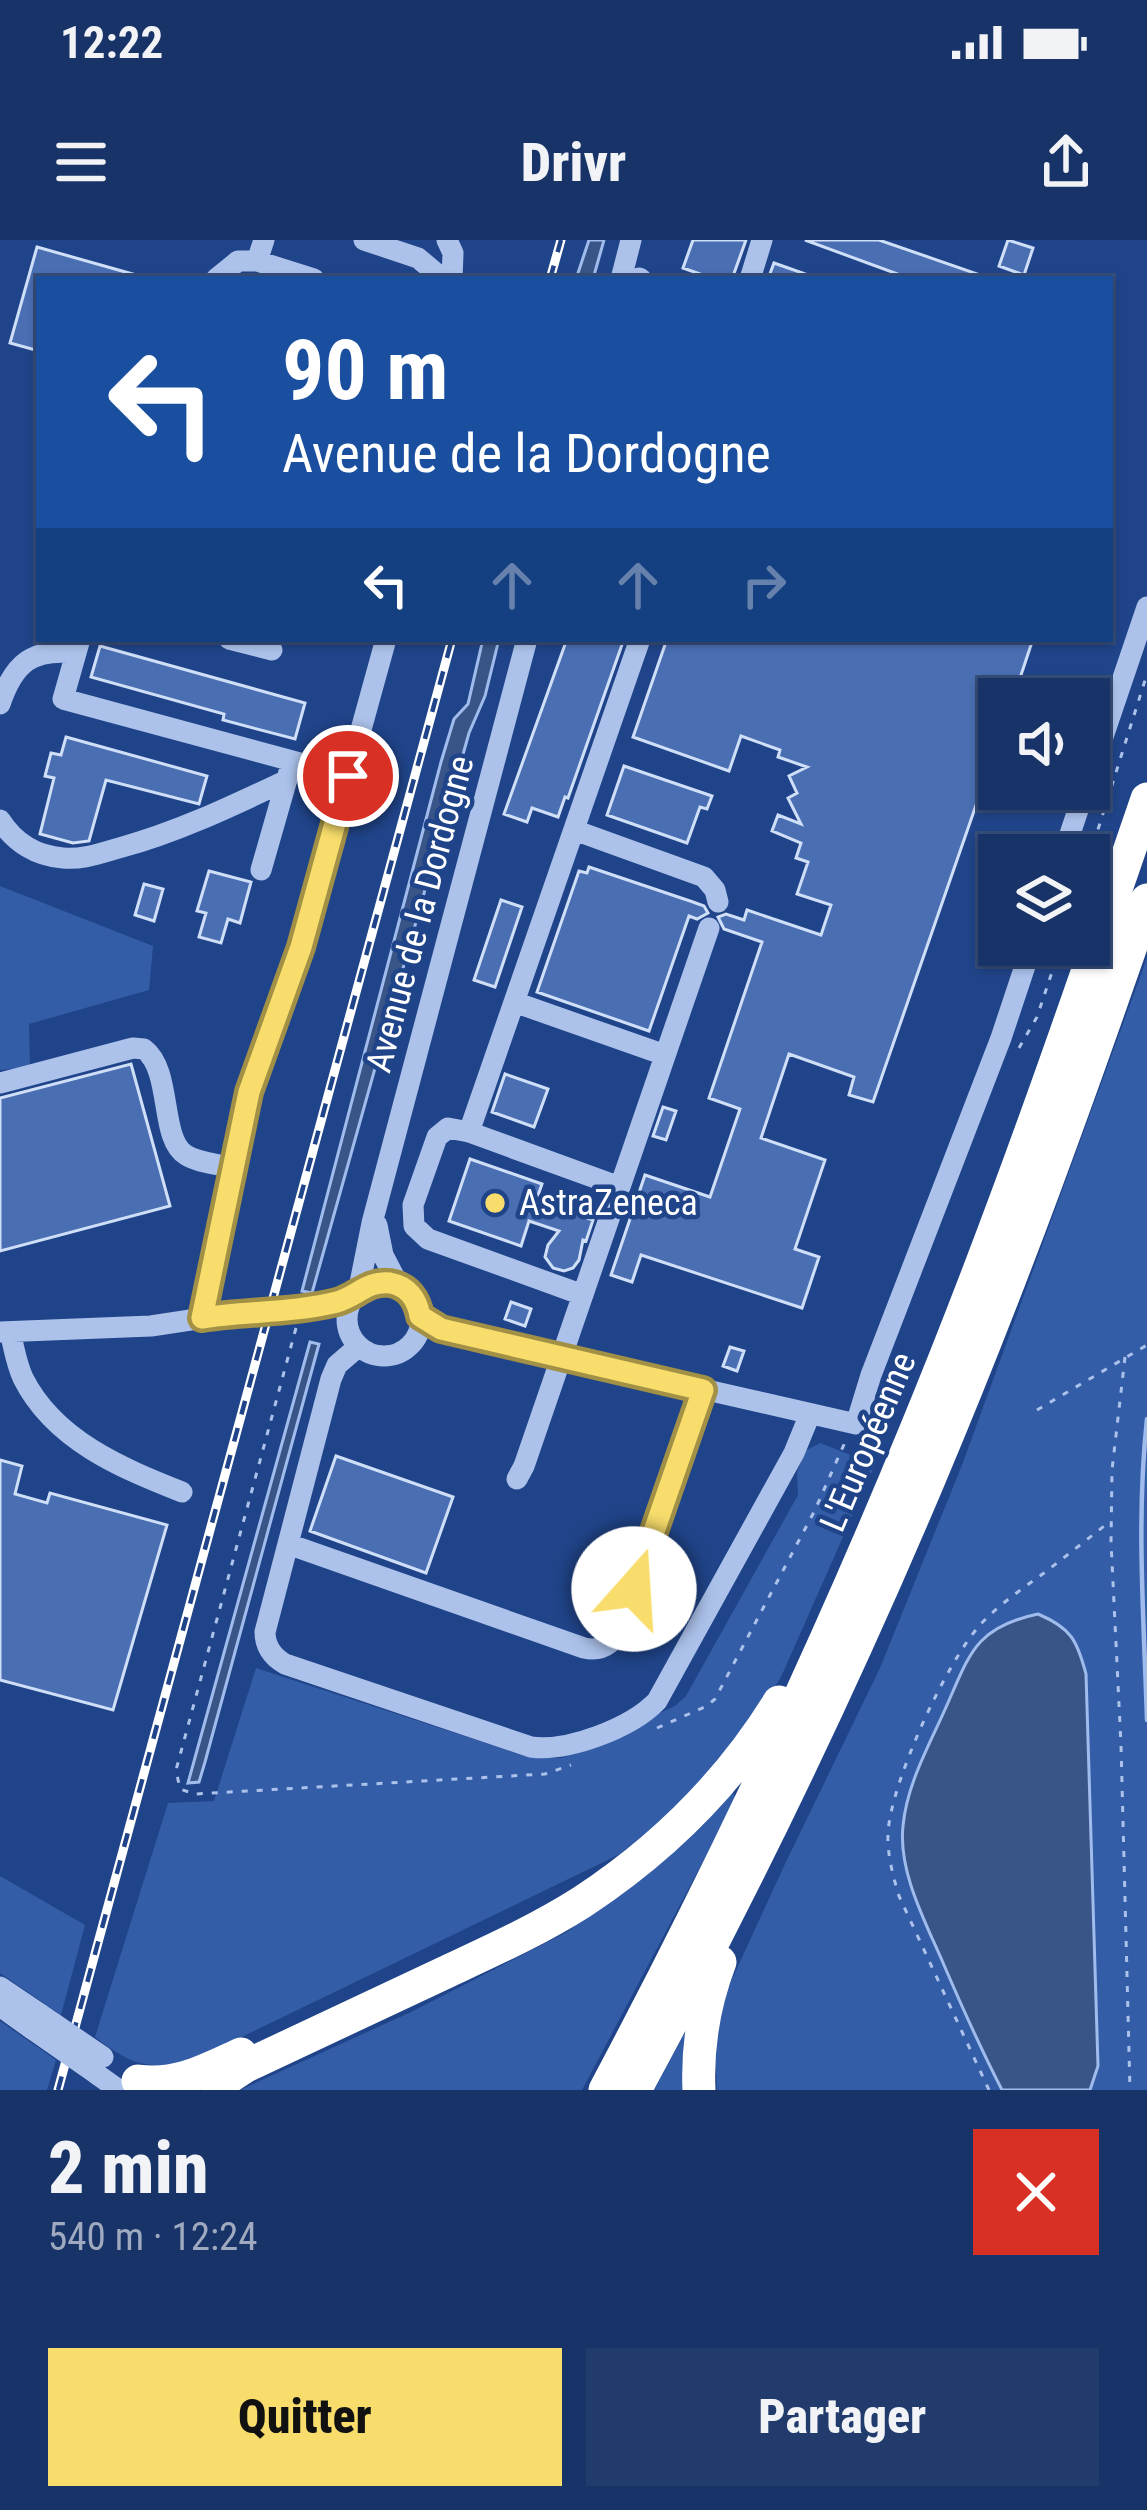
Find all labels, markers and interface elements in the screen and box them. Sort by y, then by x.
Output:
text: 12:22 [60,16,163,69]
icon: menu [48,129,114,195]
icon: share [1033,129,1099,195]
text: Drivr [521,131,626,194]
text: 90 m [282,321,449,420]
icon: left [84,324,240,480]
text: Avenue de la Dordogne [282,422,771,485]
icon: left [353,552,419,618]
icon: ahead [479,552,545,618]
icon: ahead [605,552,671,618]
icon: right [731,552,797,618]
map controls [978,678,1110,966]
button: sound [978,678,1110,810]
pin [297,725,399,827]
icon: arrive [315,743,381,809]
street label: Avenue de la Dordogne [358,751,482,1077]
button: layers [978,834,1110,966]
place label: AstraZeneca [519,1182,698,1224]
marker: AstraZeneca [482,1190,508,1216]
street label: L'Européenne [811,1346,925,1538]
position arrow [571,1526,697,1652]
text: 2 min [48,2126,209,2211]
button: close [973,2129,1099,2255]
text: 540 m · 12:24 [48,2214,258,2260]
button: Quitter [48,2348,562,2486]
button: Partager [586,2348,1099,2486]

